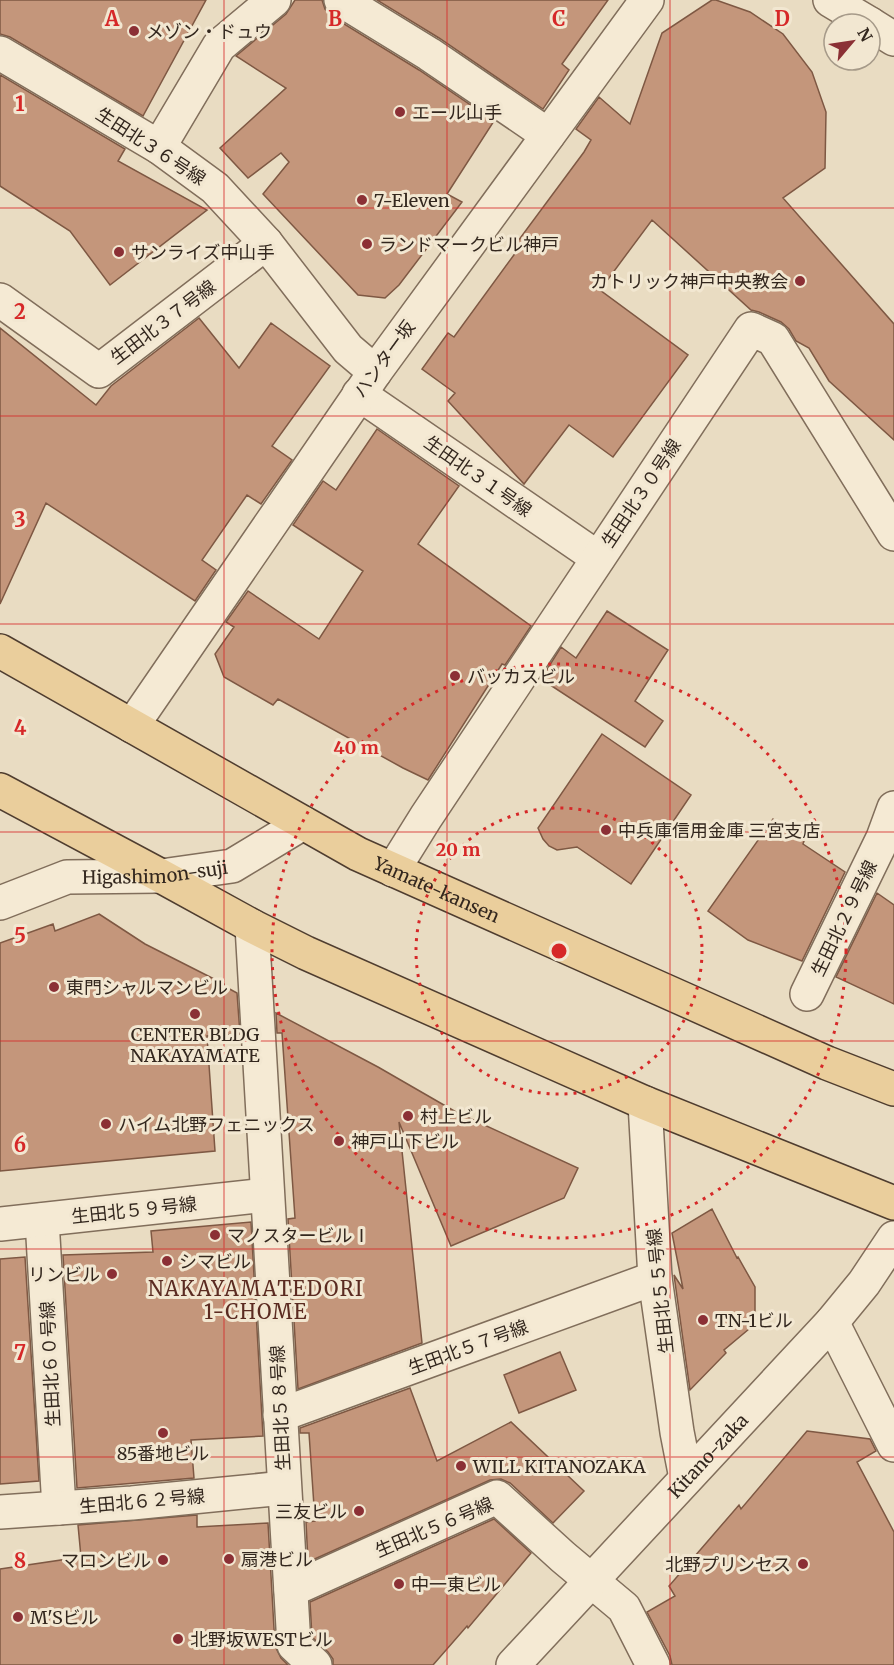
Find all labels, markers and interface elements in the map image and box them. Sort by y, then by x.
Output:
text: A [104,6,120,31]
text: B [328,6,342,31]
text: C [552,6,566,31]
text: D [774,6,790,31]
north arrow [822,12,882,72]
place label: メゾン・ドュウ [146,20,272,43]
marker: メゾン・ドュウ [127,24,141,38]
text: N [853,24,877,45]
text: 1 [15,91,25,116]
place label: エール山手 [412,101,502,124]
street label: 生田北３６号線 [92,102,210,190]
marker: エール山手 [393,105,407,119]
place label: 7-Eleven [374,189,450,212]
marker: 7-Eleven [355,193,369,207]
place label: ランドマークビル神戸 [379,233,559,256]
marker: ランドマークビル神戸 [360,237,374,251]
place label: サンライズ中山手 [131,241,274,264]
marker: サンライズ中山手 [112,245,126,259]
place label: カトリック神戸中央教会 [590,270,788,293]
marker: カトリック神戸中央教会 [793,274,807,288]
street label: 生田北３７号線 [106,275,220,369]
text: 2 [14,299,26,324]
street label: ハンター坂 [348,316,420,402]
street label: 生田北３１号線 [420,430,536,522]
street label: 生田北３０号線 [596,434,686,552]
text: 3 [14,507,26,532]
place label: バッカスビル [467,665,575,688]
marker: バッカスビル [448,669,462,683]
text: 4 [14,715,27,740]
text: 40 m [333,736,379,759]
place label: 中兵庫信用金庫 三宮支店 [618,819,820,842]
marker: 中兵庫信用金庫 三宮支店 [599,823,613,837]
text: 20 m [436,838,480,861]
street label: Yamate-kansen [370,851,504,927]
street label: Higashimon-suji [82,855,229,888]
street label: 生田北２９号線 [806,856,882,980]
text: 5 [14,923,26,948]
centre of rings [549,941,569,961]
place label: 東門シャルマンビル [66,976,228,999]
marker: 東門シャルマンビル [47,980,61,994]
marker: CENTER BLDG NAKAYAMATE [188,1007,202,1021]
place label: CENTER BLDG NAKAYAMATE [130,1023,260,1067]
place label: 村上ビル [420,1105,492,1128]
marker: 村上ビル [401,1109,415,1123]
place label: ハイム北野フェニックス [118,1113,315,1136]
marker: ハイム北野フェニックス [99,1117,113,1131]
place label: 神戸山下ビル [351,1130,459,1153]
text: 6 [14,1132,26,1157]
marker: 神戸山下ビル [332,1134,346,1148]
street label: 生田北５９号線 [70,1192,198,1228]
place label: マノスタービルⅠ [227,1224,370,1247]
street label: 生田北５５号線 [642,1227,678,1355]
marker: マノスタービルⅠ [208,1228,222,1242]
place label: シマビル [179,1250,251,1273]
marker: シマビル [160,1254,174,1268]
place label: リンビル [28,1263,100,1286]
marker: リンビル [105,1267,119,1281]
district label: NAKAYAMATEDORI 1-CHOME [148,1276,364,1324]
street label: 生田北６０号線 [35,1300,65,1428]
place label: TN-1ビル [715,1309,793,1332]
marker: TN-1ビル [696,1313,710,1327]
street label: 生田北５７号線 [405,1315,531,1379]
text: 7 [14,1340,26,1365]
street label: 生田北５８号線 [265,1344,295,1472]
street label: Kitano-zaka [663,1408,753,1503]
marker: 85番地ビル [156,1426,170,1440]
place label: 85番地ビル [117,1442,209,1465]
place label: WILL KITANOZAKA [472,1455,646,1478]
marker: WILL KITANOZAKA [454,1459,468,1473]
street label: 生田北６２号線 [78,1484,206,1518]
street label: 生田北５６号線 [372,1492,496,1562]
place label: 三友ビル [275,1500,347,1523]
marker: 三友ビル [352,1504,366,1518]
text: 8 [14,1548,26,1573]
place label: 扇港ビル [241,1548,313,1571]
place label: マロンビル [61,1549,151,1572]
marker: 扇港ビル [222,1552,236,1566]
marker: マロンビル [156,1553,170,1567]
place label: 北野プリンセス [665,1553,791,1576]
marker: 北野プリンセス [796,1557,810,1571]
place label: 中一東ビル [411,1573,501,1596]
marker: 中一東ビル [392,1577,406,1591]
place label: M'Sビル [30,1606,99,1629]
marker: M'Sビル [11,1610,25,1624]
place label: 北野坂WESTビル [190,1628,333,1651]
marker: 北野坂WESTビル [171,1632,185,1646]

